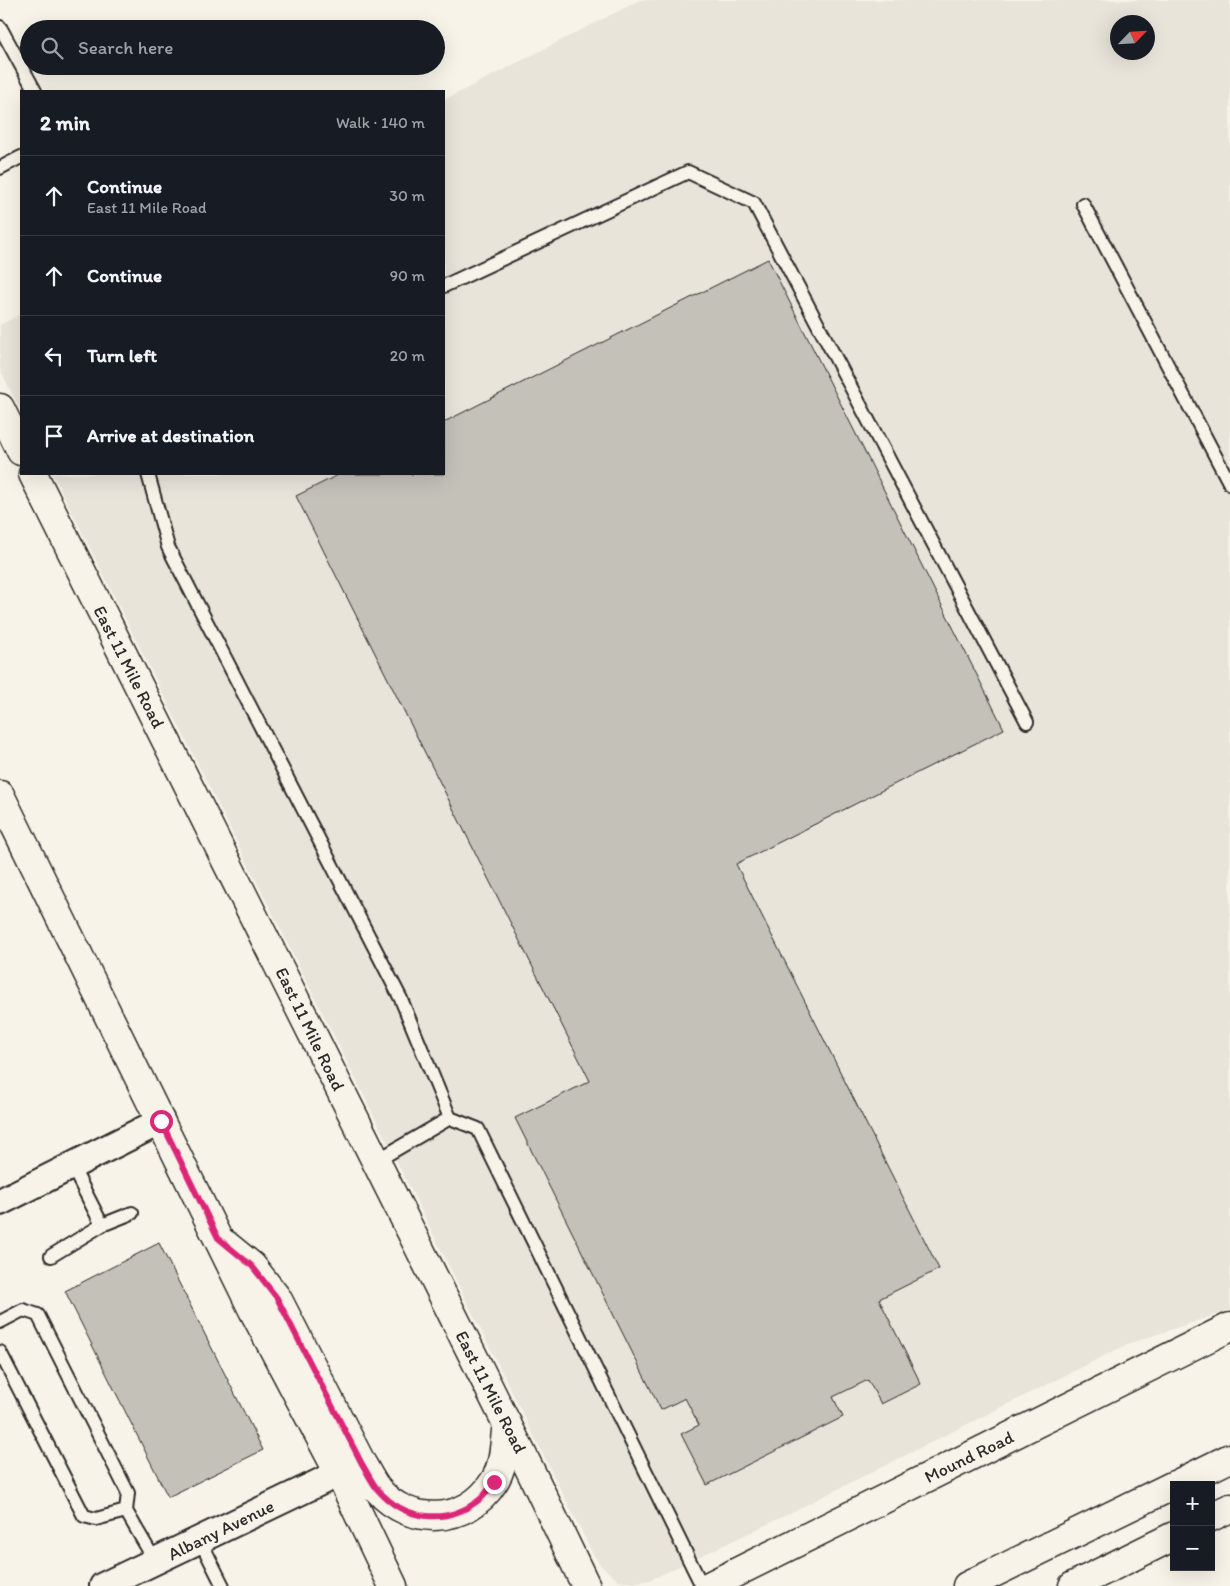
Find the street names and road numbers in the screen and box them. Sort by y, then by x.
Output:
street label: East 11 Mile Road [89,602,170,732]
street label: East 11 Mile Road [271,964,350,1095]
street label: East 11 Mile Road [451,1327,532,1457]
street label: Mound Road [921,1426,1017,1488]
street label: Albany Avenue [164,1495,278,1565]

